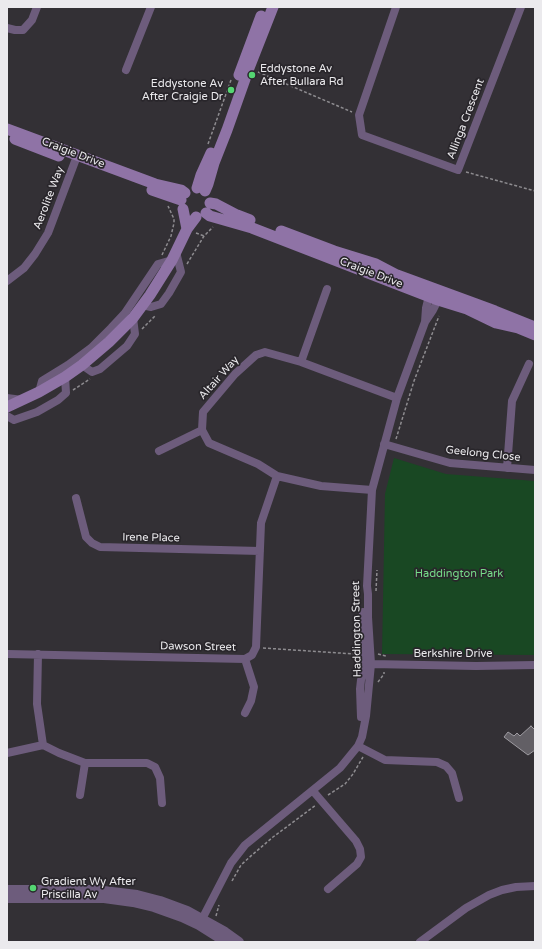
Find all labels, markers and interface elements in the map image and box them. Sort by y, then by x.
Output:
place label: Eddystone Av After Bullara Rd [260,62,343,88]
marker: Eddystone Av After Bullara Rd [247,70,257,80]
place label: Eddystone Av After Craigie Dr [142,77,223,103]
street label: Allinga Crescent [445,77,487,161]
marker: Eddystone Av After Craigie Dr [226,85,236,95]
street label: Craigie Drive [40,135,106,171]
street label: Aerolite Way [31,165,67,231]
street label: Craigie Drive [338,255,404,291]
street label: Altair Way [196,354,242,402]
street label: Geelong Close [445,444,521,464]
street label: Irene Place [122,531,180,545]
park label: Haddington Park [415,567,503,581]
street label: Haddington Street [350,581,364,677]
street label: Dawson Street [160,640,236,654]
street label: Berkshire Drive [414,647,492,661]
place label: Gradient Wy After Priscilla Av [41,875,136,901]
marker: Gradient Wy After Priscilla Av [28,883,38,893]

